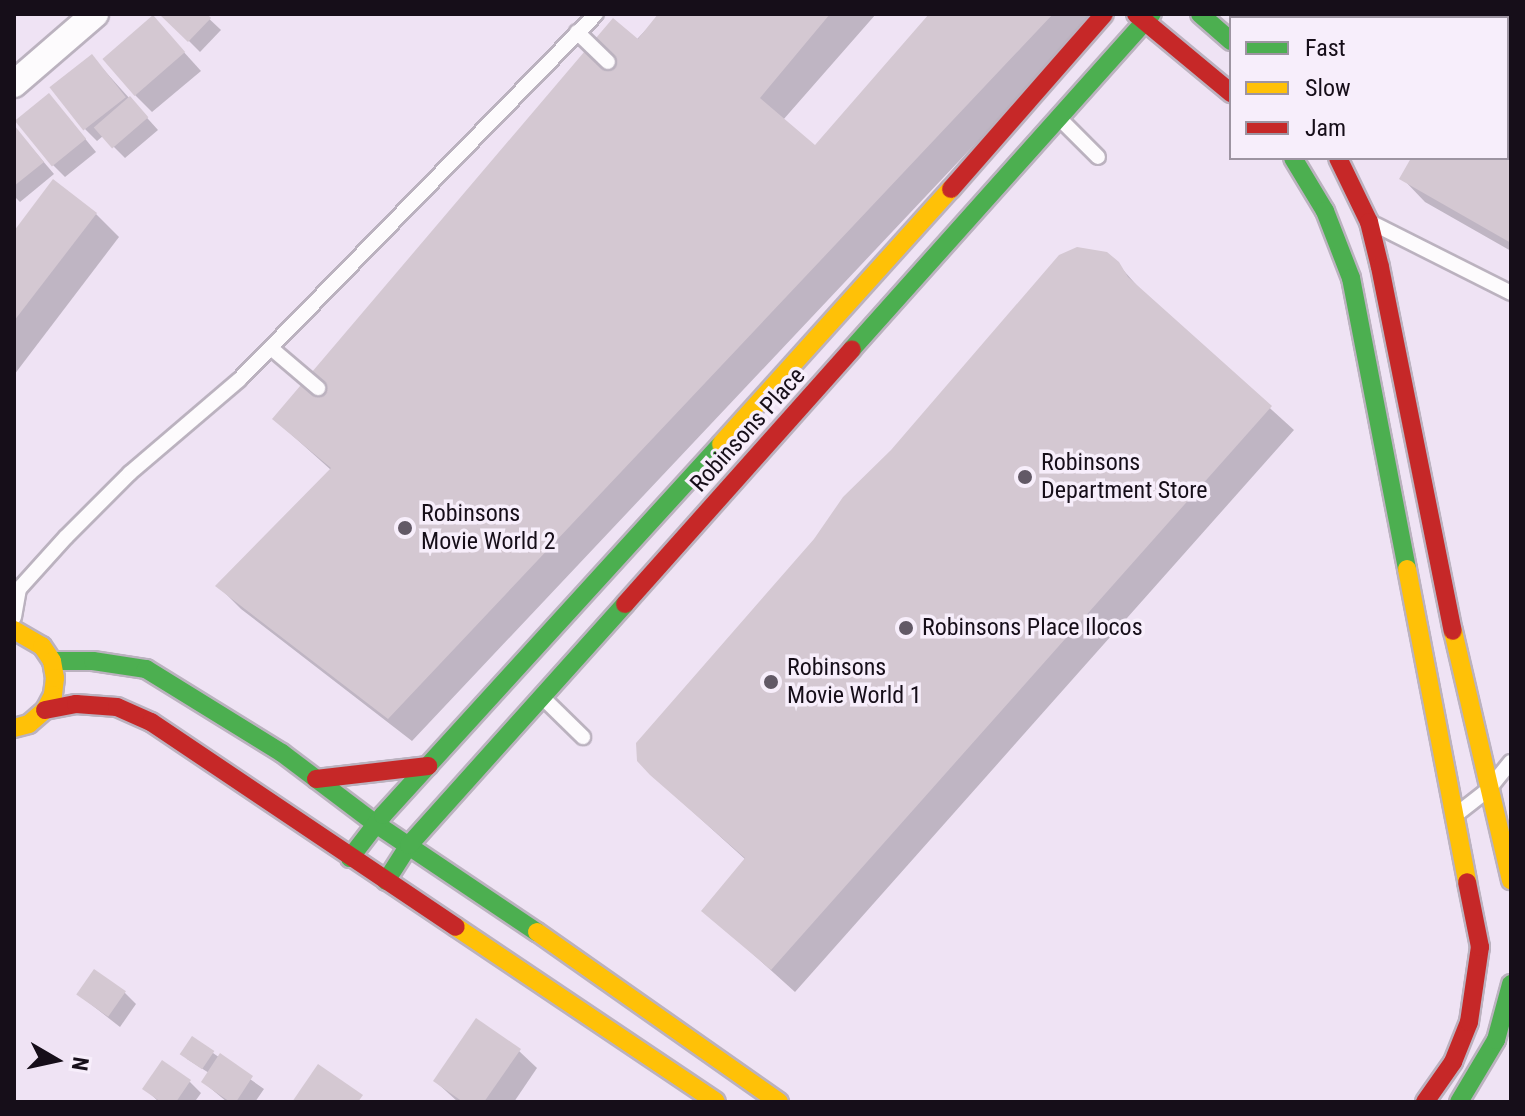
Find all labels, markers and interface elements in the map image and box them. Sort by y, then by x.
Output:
legend [1229,16,1509,160]
text: Fast [1305,34,1346,62]
text: Slow [1305,74,1351,102]
text: Jam [1305,114,1346,142]
street label: Robinsons Place [685,362,811,498]
place label: Robinsons Department Store [1041,449,1208,505]
marker: Robinsons Department Store [1016,468,1034,486]
place label: Robinsons Movie World 2 [421,500,556,556]
marker: Robinsons Movie World 2 [396,519,414,537]
place label: Robinsons Place Ilocos [922,614,1143,642]
marker: Robinsons Place Ilocos [897,619,915,637]
place label: Robinsons Movie World 1 [787,654,922,710]
marker: Robinsons Movie World 1 [762,673,780,691]
north arrow [16,1020,96,1100]
text: N [67,1055,94,1072]

